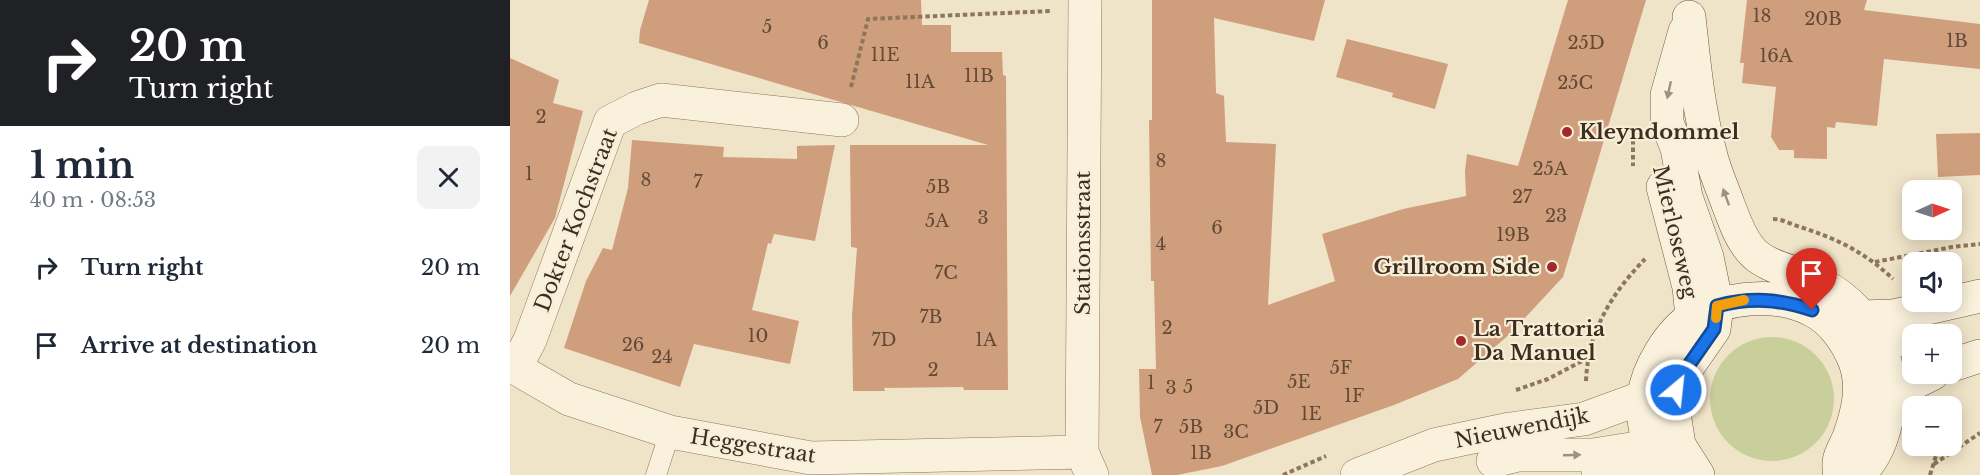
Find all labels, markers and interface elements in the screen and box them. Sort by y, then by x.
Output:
house number: 18 [1753,5,1771,27]
house number: 20B [1804,8,1842,30]
house number: 5 [762,16,772,38]
text: 20 m [129,20,246,72]
icon: right [30,24,108,102]
house number: 1B [1946,30,1968,52]
house number: 6 [817,32,829,54]
house number: 25D [1567,32,1605,54]
house number: 11E [870,44,900,66]
house number: 16A [1759,45,1794,67]
house number: 11B [964,65,994,87]
house number: 11A [905,71,936,93]
text: Turn right [129,72,273,105]
house number: 25C [1557,72,1593,94]
one-way arrow [1664,80,1673,99]
house number: 2 [535,106,547,128]
place label: Kleyndommel [1579,119,1740,145]
street label: Dokter Kochstraat [529,124,623,315]
marker: Kleyndommel [1560,125,1574,139]
text: 1 min [30,143,134,188]
button: close [417,146,480,209]
house number: 8 [1156,150,1166,172]
house number: 25A [1532,158,1569,180]
house number: 1 [525,163,533,185]
street label: Mierloseweg [1647,163,1703,302]
house number: 8 [641,169,651,191]
house number: 7 [693,171,703,193]
street label: Stationsstraat [1070,171,1096,315]
house number: 5B [926,176,950,198]
north arrow [1902,180,1962,240]
map controls [1902,180,1962,456]
house number: 27 [1512,186,1533,208]
text: 40 m · 08:53 [30,188,156,212]
one-way arrow [1720,188,1730,206]
house number: 23 [1545,205,1567,227]
house number: 3 [977,207,989,229]
house number: 5A [925,210,950,232]
house number: 6 [1211,217,1223,239]
house number: 19B [1496,224,1530,246]
house number: 4 [1156,233,1166,255]
pin [1786,248,1837,310]
icon: right [30,251,63,284]
button: sound [1902,252,1962,312]
text: Turn right [81,254,203,281]
text: 20 m [421,254,480,281]
place label: Grillroom Side [1373,254,1540,280]
icon: arrive [1795,257,1828,290]
marker: Grillroom Side [1545,260,1559,274]
house number: 7C [934,262,958,284]
house number: 7B [920,306,942,328]
place label: La Trattoria Da Manuel [1473,316,1605,366]
house number: 2 [1161,317,1173,339]
button: + [1902,324,1962,384]
house number: 10 [748,325,768,347]
icon: arrive [30,329,63,362]
house number: 7D [872,329,896,351]
house number: 1A [975,329,998,351]
text: Arrive at destination [81,332,318,359]
text: 20 m [421,332,480,359]
house number: 26 [622,334,644,356]
marker: La Trattoria Da Manuel [1454,334,1468,348]
house number: 24 [651,346,673,368]
house number: 5F [1330,357,1352,379]
position arrow [1644,358,1708,422]
house number: 2 [927,359,939,381]
house number: 5E [1287,371,1311,393]
house number: 1 [1147,372,1155,394]
house number: 5 [1183,376,1193,398]
house number: 3 [1165,377,1177,399]
house number: 1F [1344,385,1364,407]
button: − [1902,396,1962,456]
house number: 5D [1253,397,1279,419]
street label: Nieuwendijk [1452,402,1592,454]
house number: 1E [1300,403,1322,425]
house number: 7 [1153,416,1163,438]
house number: 5B [1179,416,1203,438]
house number: 3C [1223,421,1249,443]
street label: Heggestraat [688,423,818,469]
house number: 1B [1190,442,1212,464]
one-way arrow [1563,451,1582,460]

